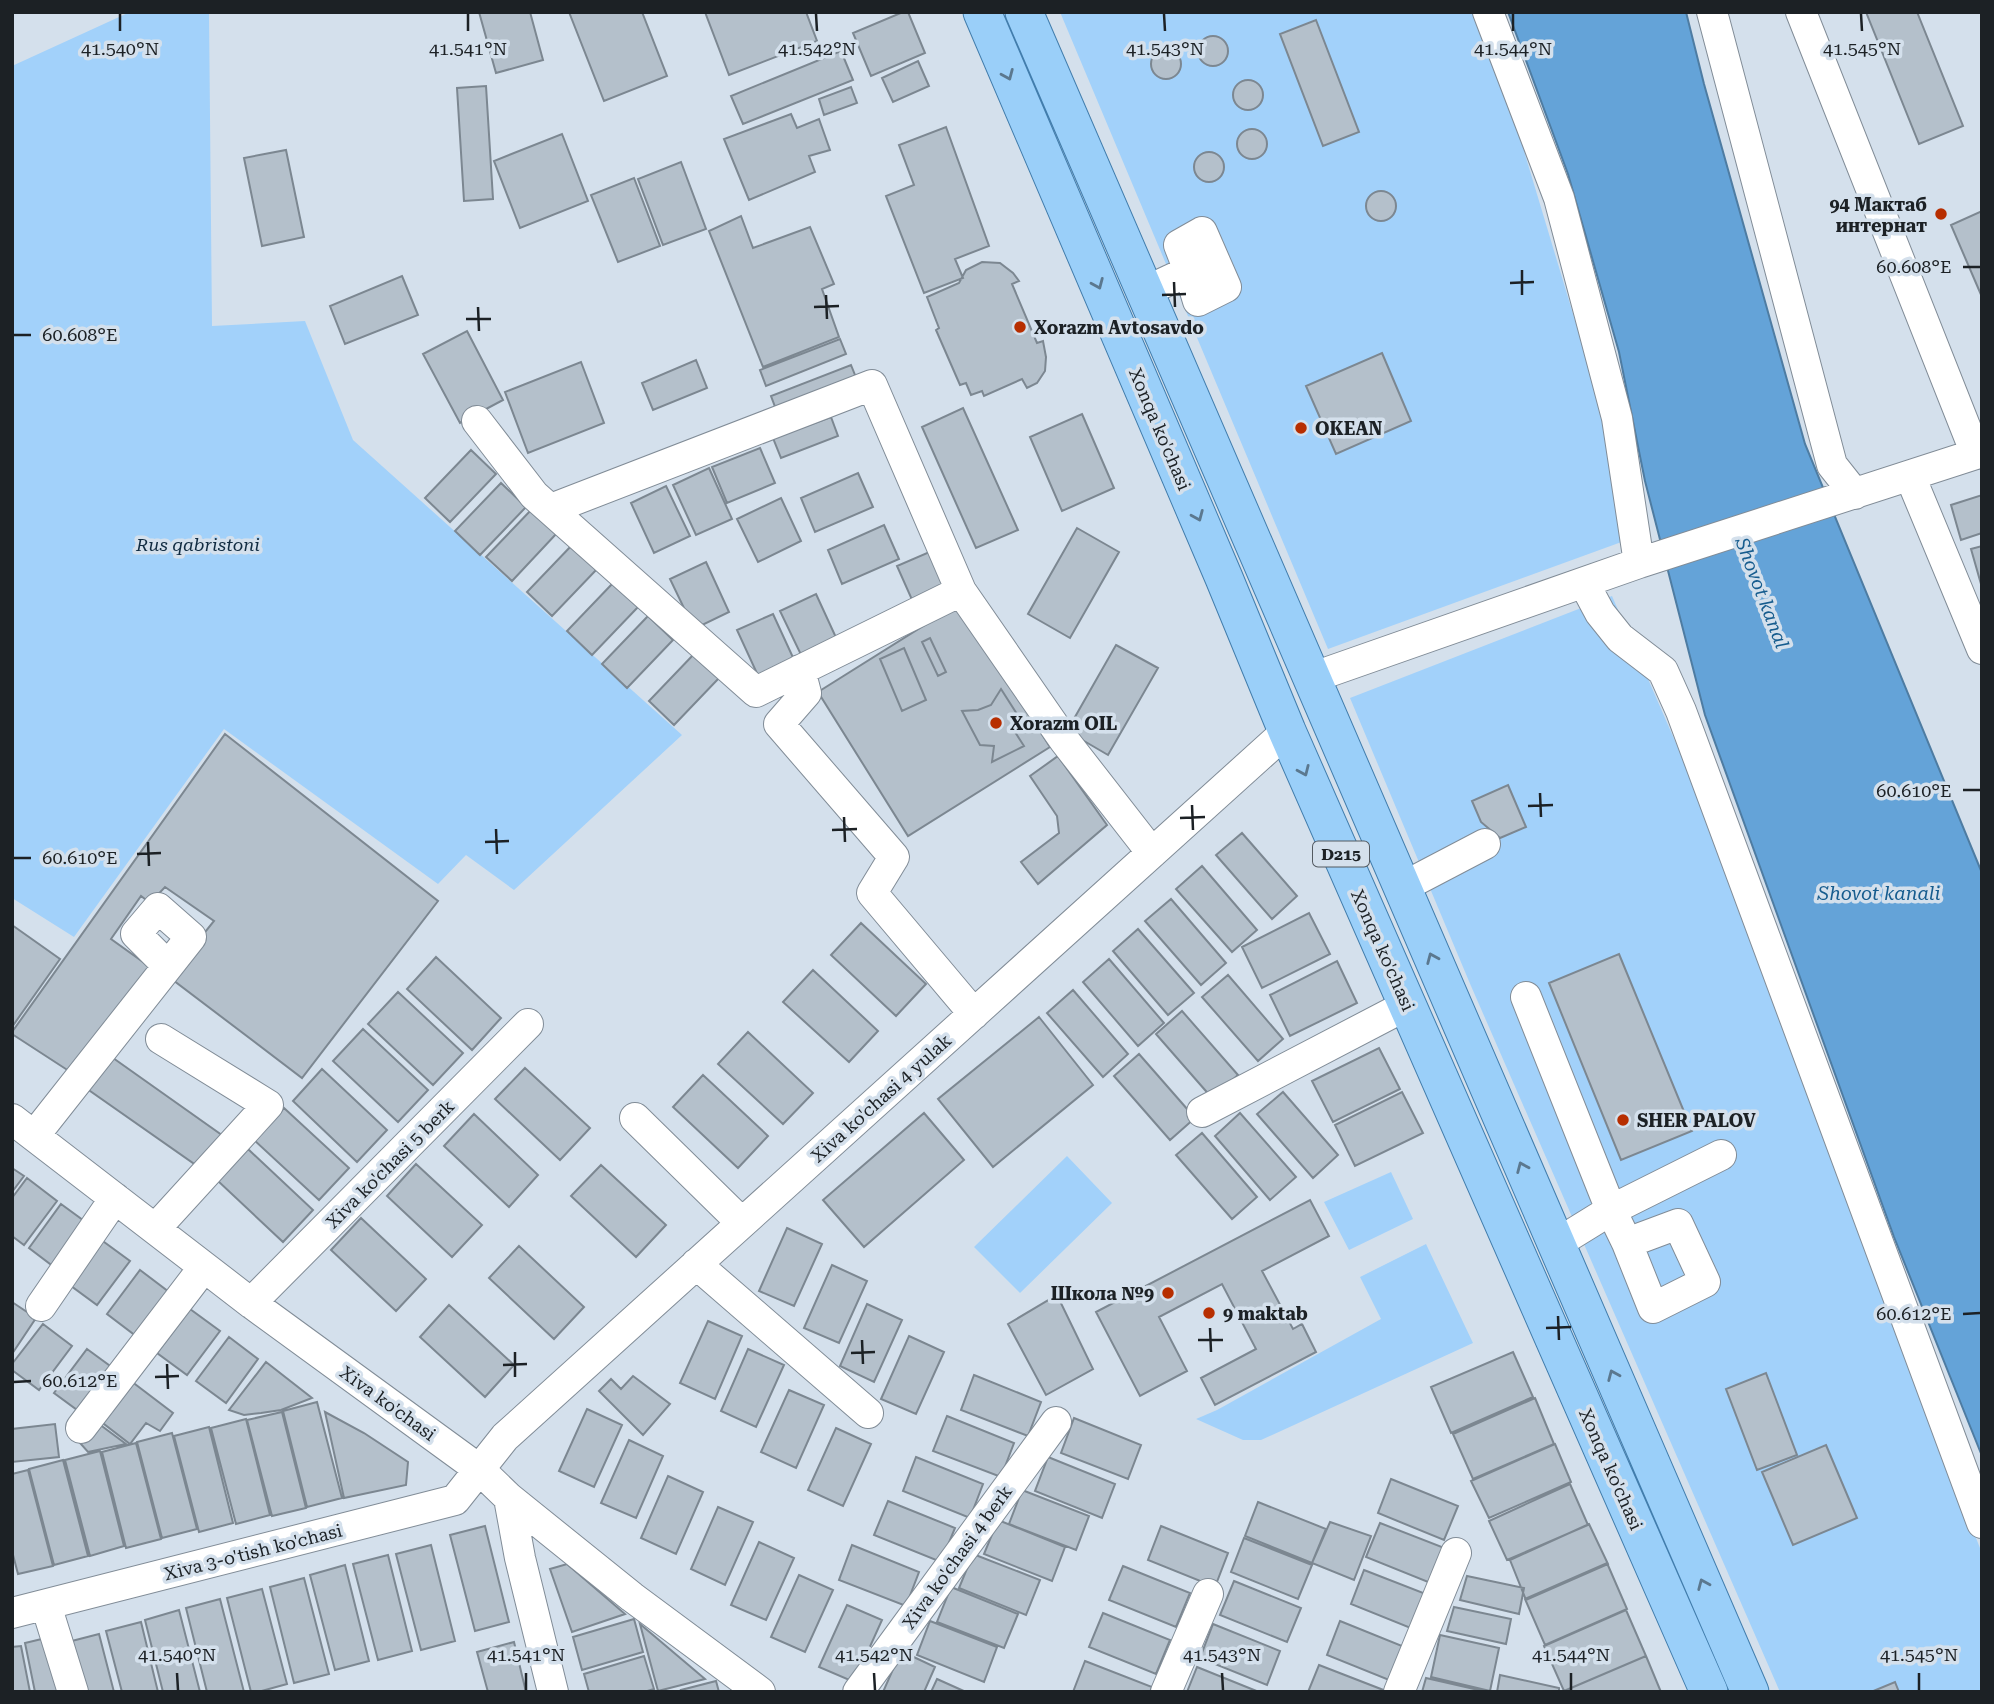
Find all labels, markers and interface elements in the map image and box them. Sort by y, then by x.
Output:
text: 41.540°N [81,38,159,59]
text: 41.541°N [429,38,507,59]
text: 41.542°N [778,38,856,59]
text: 41.543°N [1126,38,1204,59]
text: 41.544°N [1474,38,1552,59]
text: 41.545°N [1823,38,1901,59]
one-way arrow [1000,68,1014,80]
place label: 94 Мактаб интернат [1829,194,1927,236]
marker: 94 Мактаб интернат [1933,206,1949,222]
text: 60.608°E [1876,256,1952,277]
one-way arrow [1090,277,1104,289]
place label: Xorazm Avtosavdo [1034,317,1204,338]
marker: Xorazm Avtosavdo [1012,319,1028,335]
text: 60.608°E [42,324,118,345]
street label: Xonqa ko'chasi [1125,365,1195,494]
place label: OKEAN [1315,418,1382,439]
marker: OKEAN [1293,420,1309,436]
one-way arrow [1189,509,1203,521]
water label: Shovot kanal [1730,533,1794,652]
park label: Rus qabristoni [135,534,260,555]
place label: Xorazm OIL [1010,713,1117,734]
marker: Xorazm OIL [988,715,1004,731]
one-way arrow [1296,763,1310,776]
text: 60.610°E [1876,780,1952,801]
road number: D215 [1313,842,1369,866]
text: 60.610°E [42,847,118,868]
water label: Shovot kanali [1817,882,1940,905]
street label: Xonqa ko'chasi [1347,886,1419,1014]
one-way arrow [1426,953,1440,965]
street label: Xiva ko'chasi 4 yulak [807,1030,955,1166]
street label: Xiva ko'chasi 5 berk [321,1095,459,1233]
place label: SHER PALOV [1637,1110,1756,1131]
marker: SHER PALOV [1615,1112,1631,1128]
one-way arrow [1516,1161,1530,1174]
place label: Школа №9 [1051,1283,1154,1304]
marker: Школа №9 [1160,1285,1176,1301]
place label: 9 maktab [1223,1303,1308,1324]
text: 60.612°E [1876,1303,1952,1324]
marker: 9 maktab [1201,1305,1217,1321]
street label: Xiva ko'chasi [336,1361,440,1445]
text: 60.612°E [42,1370,118,1391]
one-way arrow [1607,1370,1621,1383]
street label: Xonqa ko'chasi [1575,1405,1647,1533]
street label: Xiva ko'chasi 4 berk [898,1481,1016,1633]
street label: Xiva 3-o'tish ko'chasi [162,1520,345,1584]
one-way arrow [1697,1579,1711,1591]
text: 41.540°N [138,1644,216,1665]
text: 41.541°N [487,1644,565,1665]
text: 41.542°N [835,1644,913,1665]
text: 41.543°N [1183,1644,1261,1665]
text: 41.544°N [1532,1644,1610,1665]
text: 41.545°N [1880,1644,1958,1665]

